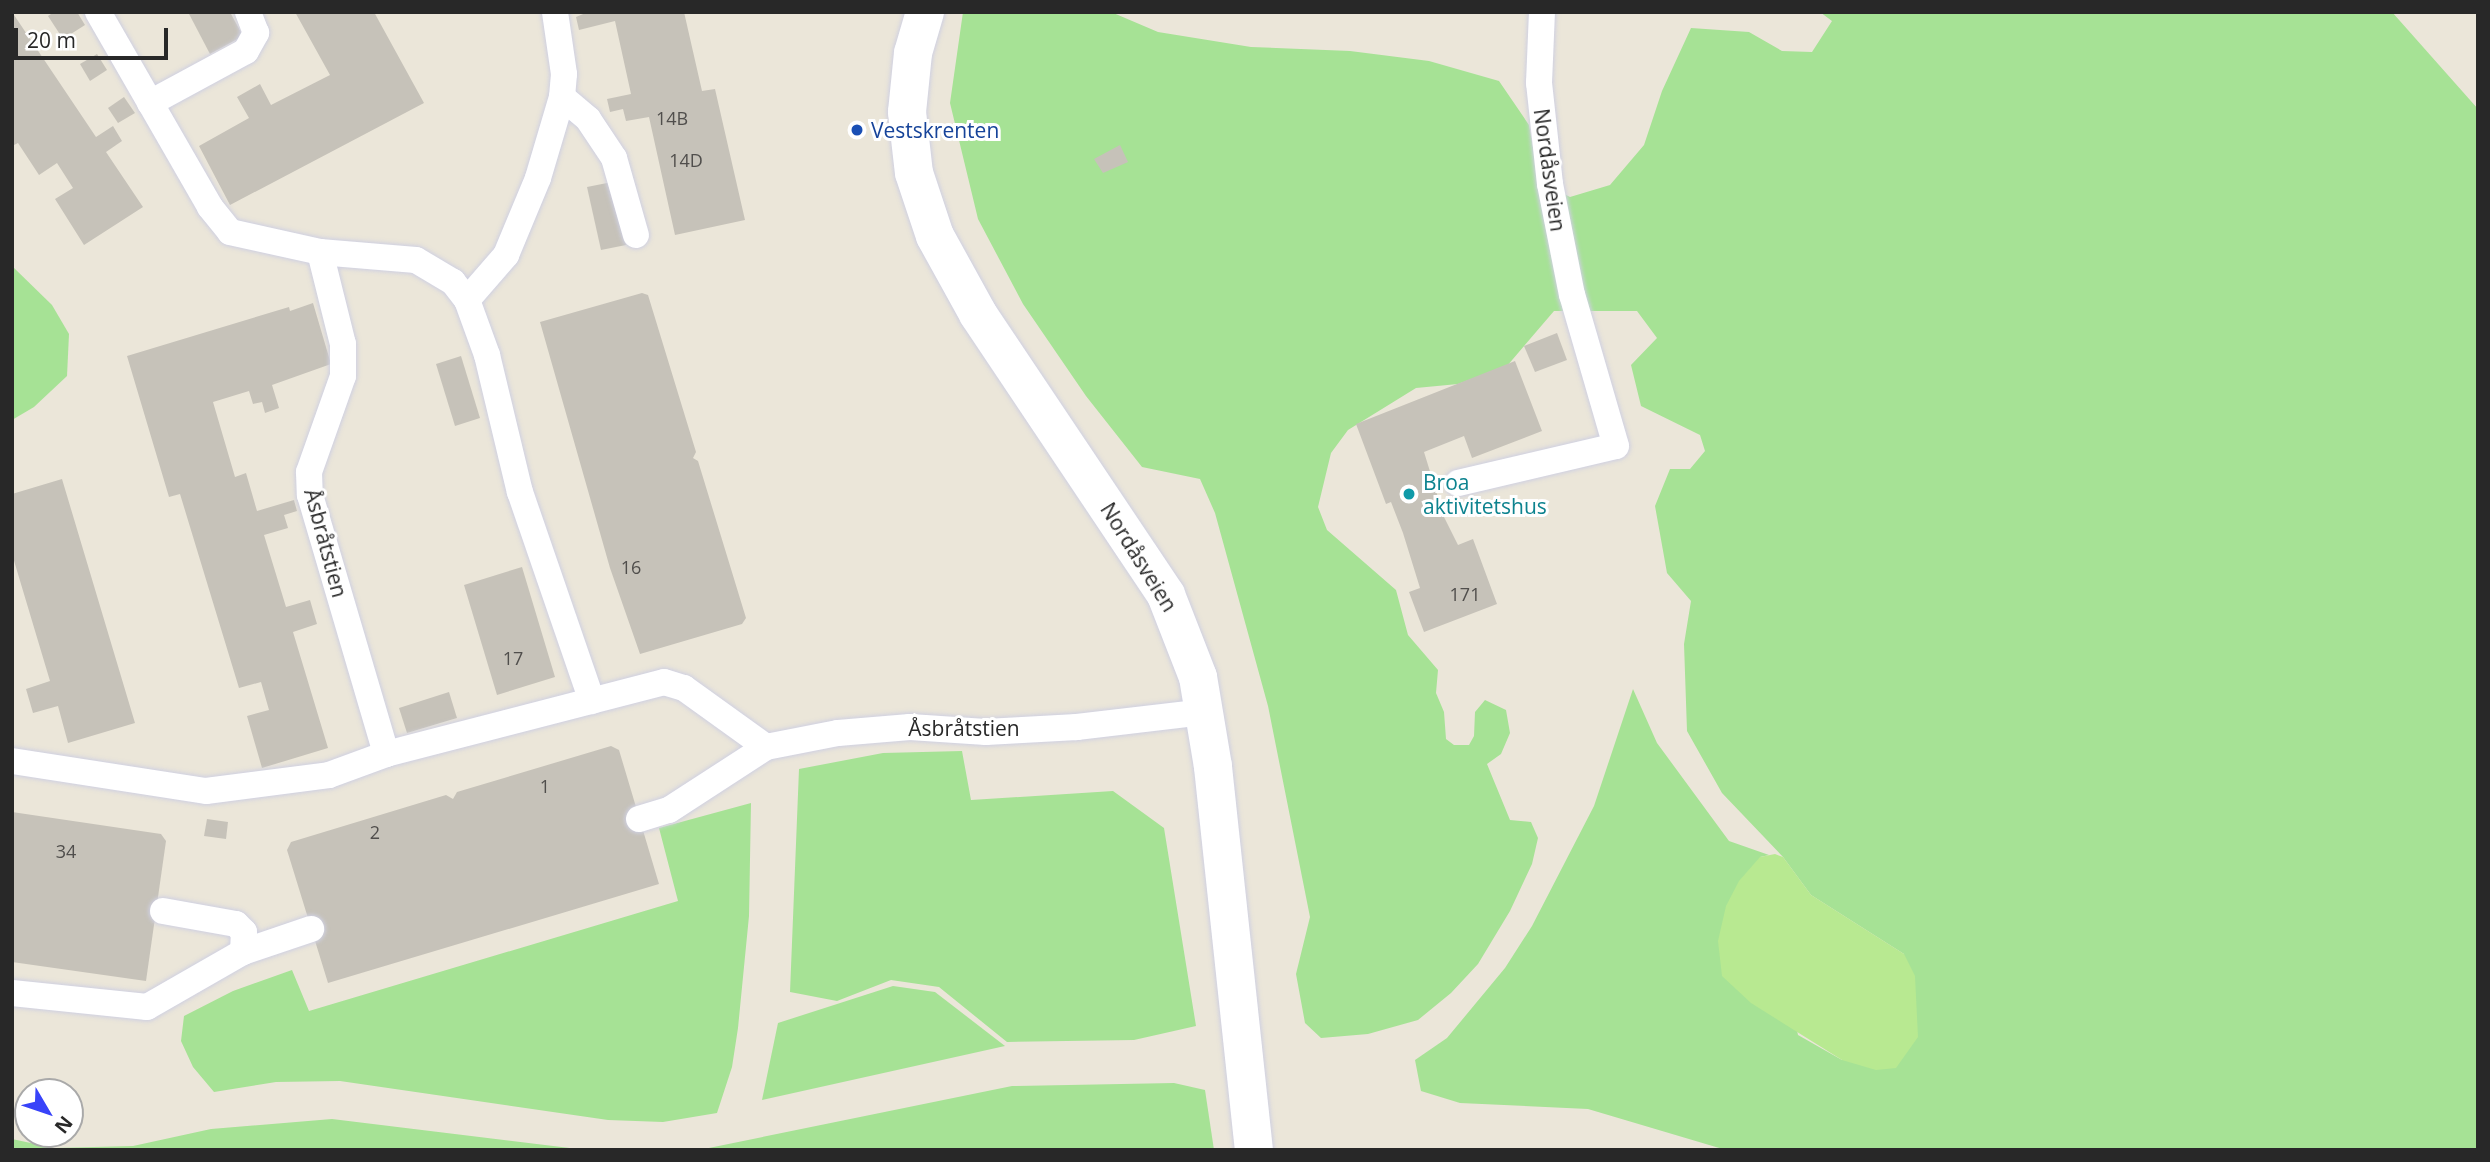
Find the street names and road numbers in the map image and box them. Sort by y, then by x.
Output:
street label: Nordåsveien [1529,107,1571,233]
street label: Åsbråtstien [299,486,353,600]
street label: Nordåsveien [1096,498,1182,616]
street label: Åsbråtstien [908,715,1020,741]

